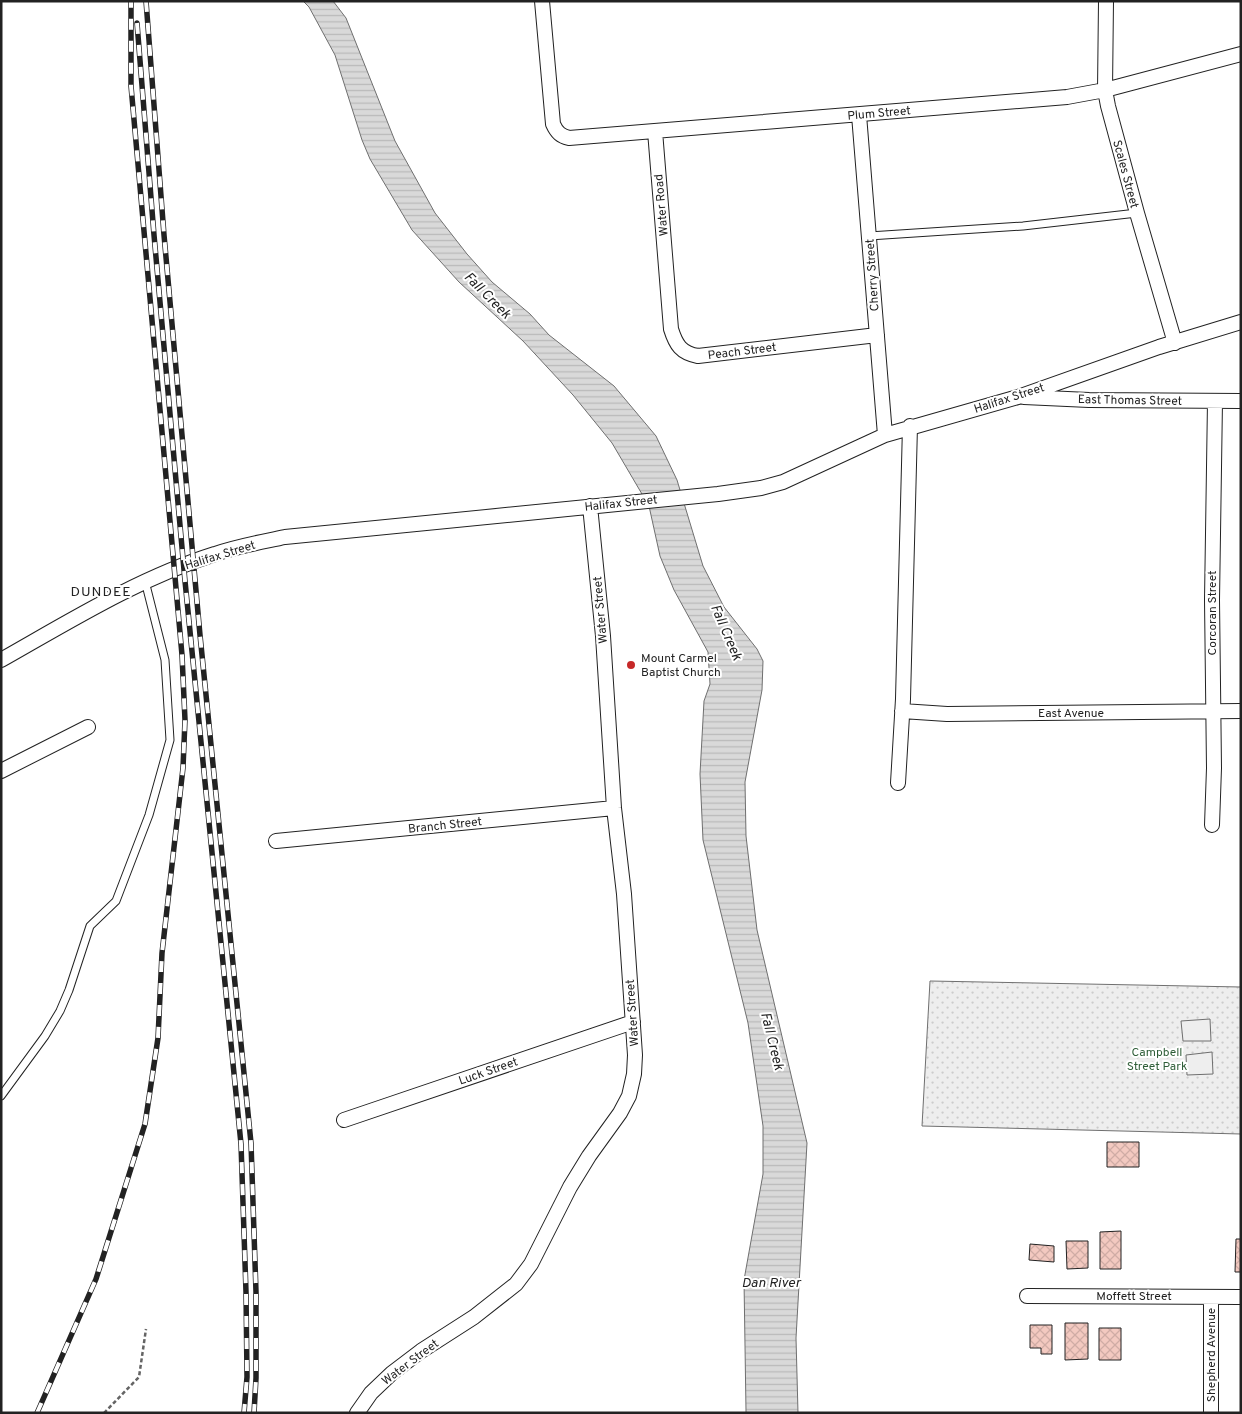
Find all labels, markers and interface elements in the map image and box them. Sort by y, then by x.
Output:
street label: Plum Street [847,103,911,125]
street label: Scales Street [1108,138,1142,210]
street label: Water Road [651,173,673,237]
street label: Cherry Street [862,238,884,312]
water label: Fall Creek [460,269,515,324]
street label: Peach Street [707,340,777,364]
street label: Halifax Street [972,380,1047,418]
street label: East Thomas Street [1078,392,1182,410]
street label: Halifax Street [584,492,658,516]
street label: Halifax Street [183,538,258,574]
street label: Corcoran Street [1205,570,1221,656]
street label: Water Street [590,576,612,644]
district label: DUNDEE [70,584,132,601]
water label: Fall Creek [706,602,745,664]
place label: Mount Carmel Baptist Church [641,651,721,681]
marker: Mount Carmel Baptist Church [625,659,637,671]
street label: East Avenue [1038,706,1104,722]
street label: Branch Street [407,814,483,838]
street label: Water Street [623,979,643,1047]
water label: Fall Creek [756,1011,787,1073]
park label: Campbell Street Park [1127,1045,1187,1075]
street label: Luck Street [457,1054,520,1090]
water label: Dan River [742,1275,802,1292]
street label: Moffett Street [1096,1289,1172,1305]
street label: Shepherd Avenue [1204,1308,1220,1402]
street label: Water Street [379,1336,442,1389]

